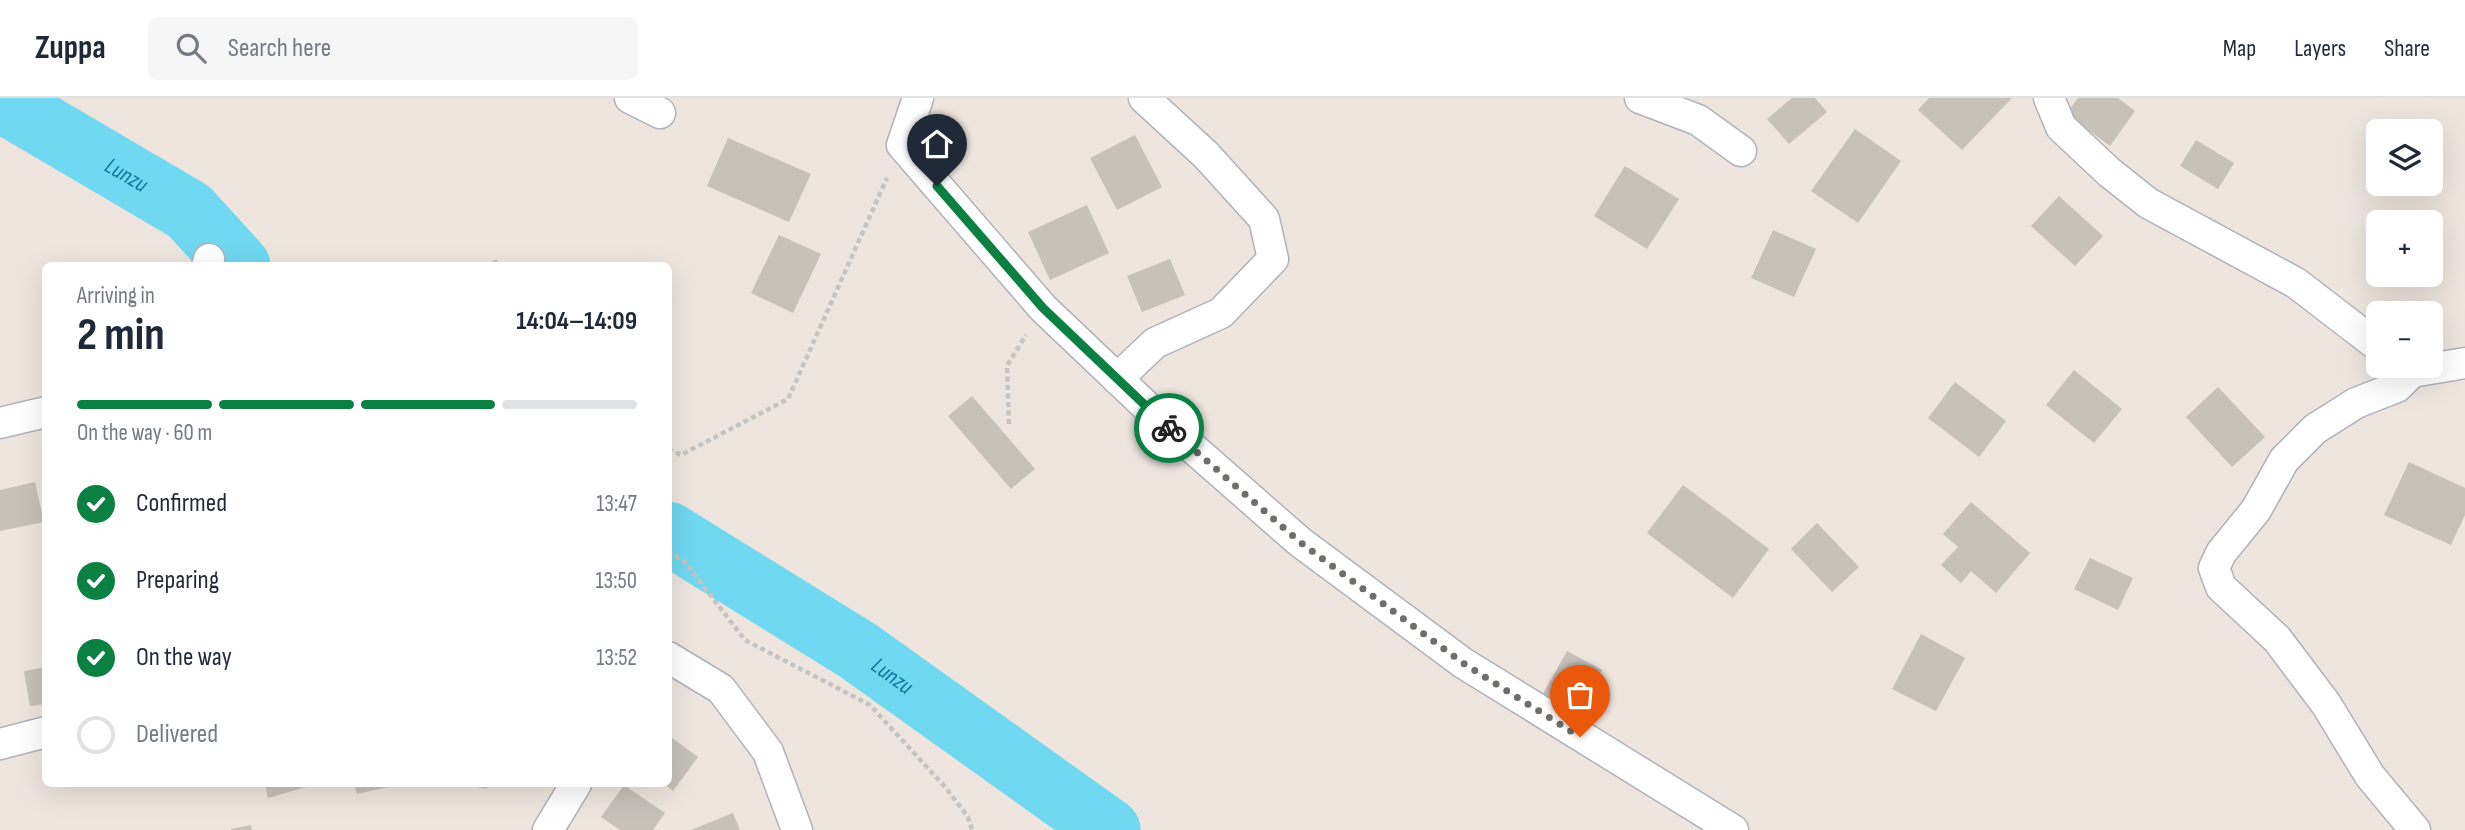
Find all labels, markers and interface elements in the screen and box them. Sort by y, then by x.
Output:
search box [148,17,638,80]
text: Zuppa [35,28,106,68]
icon: search [172,29,210,67]
text: Search here [228,33,331,64]
text: Map [2223,34,2256,63]
text: Layers [2294,34,2346,63]
text: Share [2384,34,2430,63]
pin [907,114,967,186]
map controls [2366,119,2443,378]
button: layers [2366,119,2443,196]
icon: home [918,125,956,163]
water label: Lunzu [100,152,153,199]
button: + [2366,210,2443,287]
text: Arriving in [77,282,155,310]
button: − [2366,301,2443,378]
text: 14:04–14:09 [516,306,637,337]
text: 2 min [77,308,165,363]
courier [1134,393,1204,463]
icon: bike [1150,409,1188,447]
text: On the way · 60 m [77,419,212,447]
icon: check [77,485,115,523]
text: Confirmed [136,488,227,519]
text: 13:47 [596,490,637,518]
icon: check [77,562,115,600]
text: Preparing [136,565,219,596]
text: 13:50 [595,567,637,595]
icon: check [77,639,115,677]
text: On the way [136,642,232,673]
text: 13:52 [596,644,637,672]
water label: Lunzu [866,652,919,701]
pin [1550,665,1610,737]
icon: bag [1561,676,1599,714]
text: Delivered [136,719,218,750]

